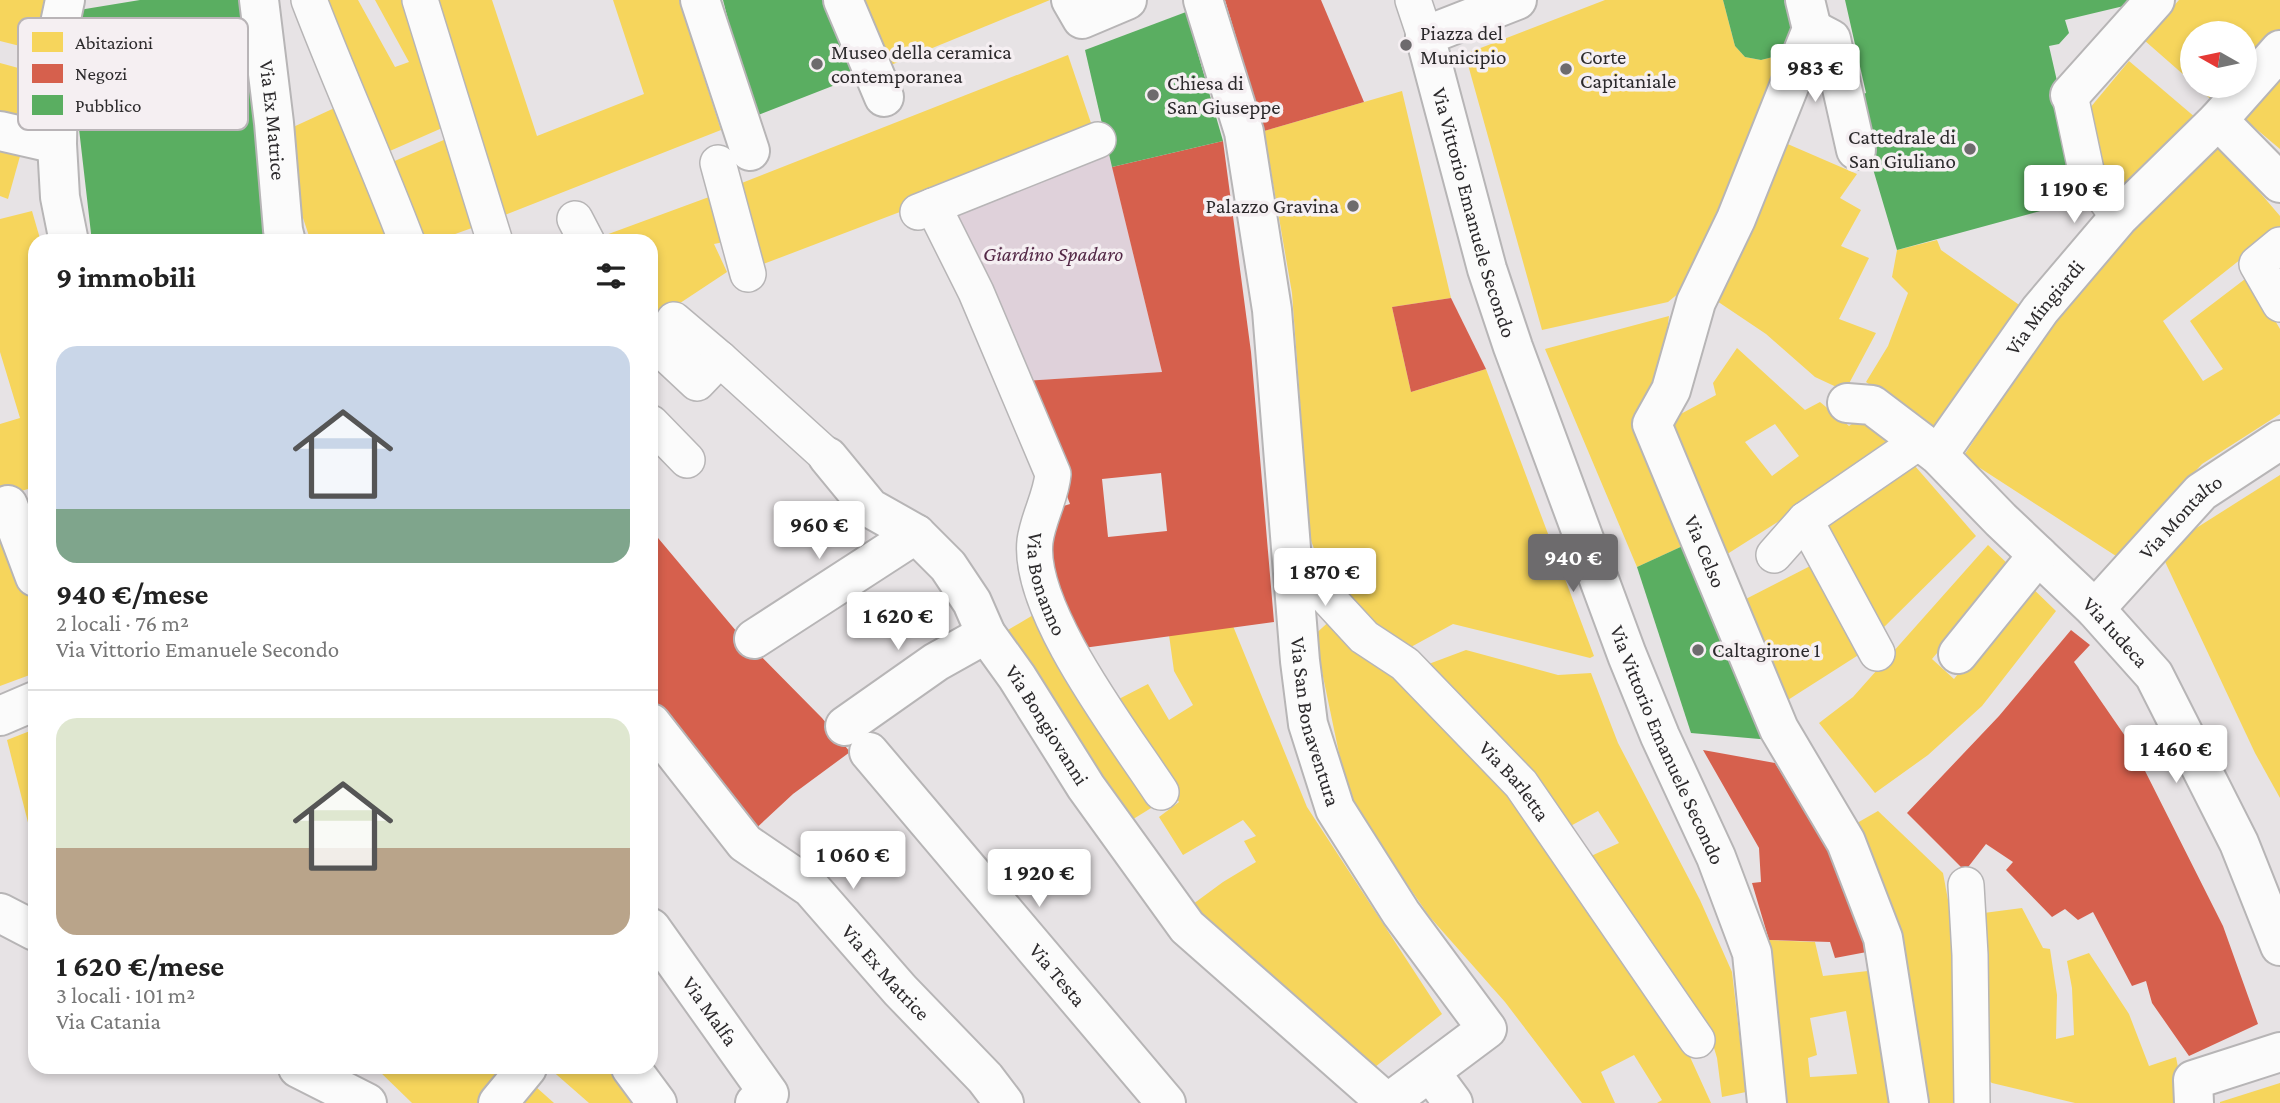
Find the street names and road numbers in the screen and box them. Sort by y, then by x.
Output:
street label: Via Ex Matrice [254,59,291,181]
street label: Via Vittorio Emanuele Secondo [1427,85,1521,341]
street label: Via Mingiardi [2000,255,2089,360]
street label: Via Montalto [2134,469,2227,564]
street label: Via Celso [1679,511,1731,591]
street label: Via Bonanno [1022,530,1072,640]
street label: Via Iudeca [2078,592,2154,673]
street label: Via Vittorio Emanuele Secondo [1605,622,1730,868]
street label: Via San Bonaventura [1286,636,1345,810]
street label: Via Bongiovanni [1000,660,1094,790]
street label: Via Barletta [1474,736,1555,826]
street label: Via Ex Matrice [836,920,935,1025]
street label: Via Testa [1024,938,1091,1012]
street label: Via Malfa [677,972,743,1051]

